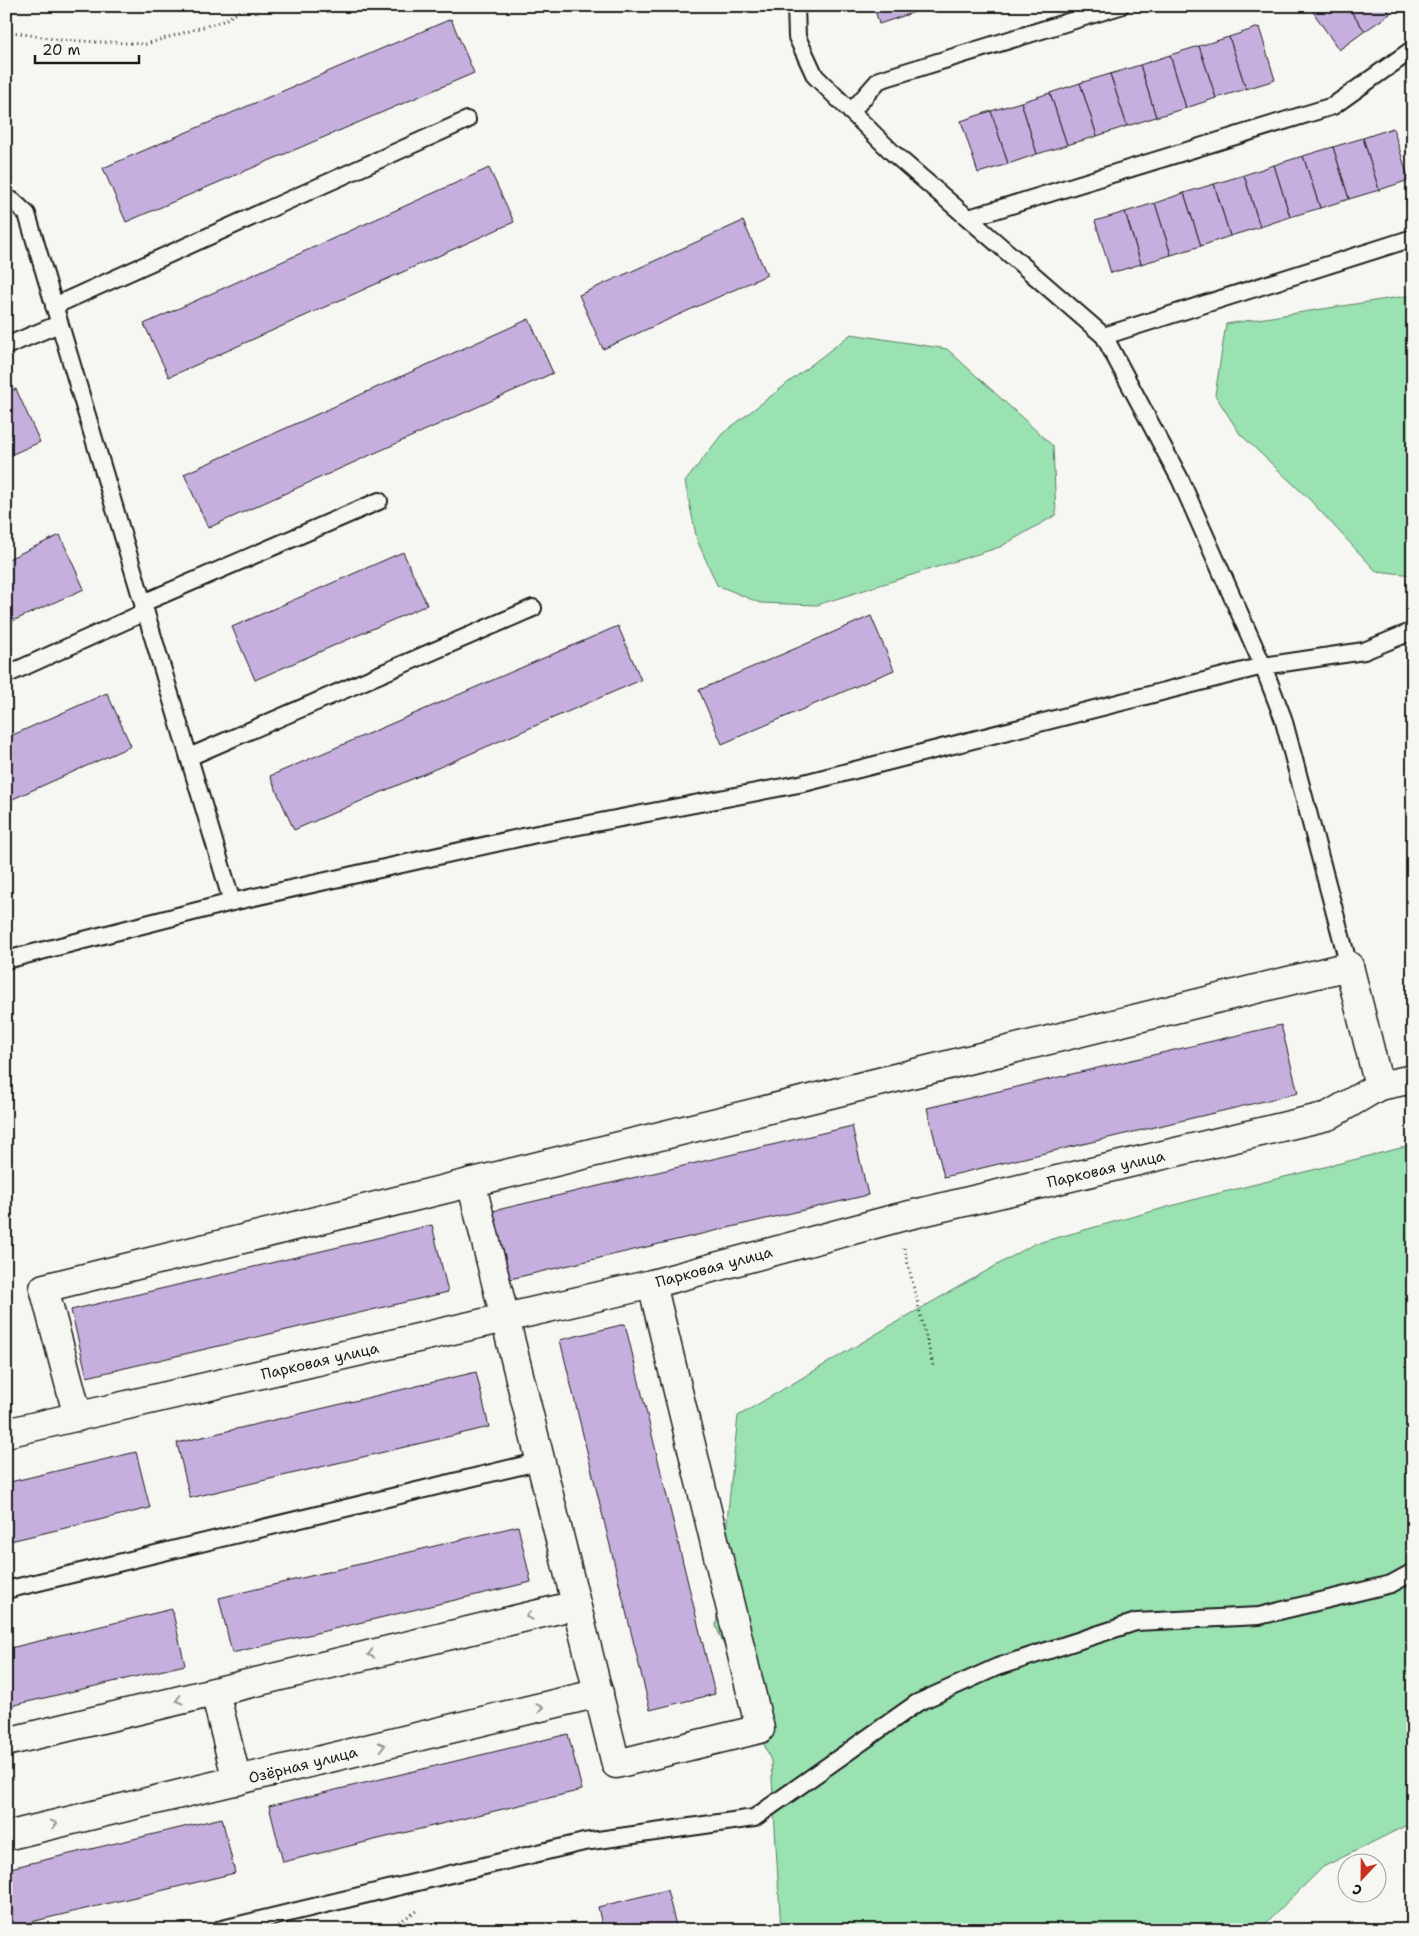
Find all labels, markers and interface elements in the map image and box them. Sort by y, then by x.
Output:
scale bar [35,32,139,64]
text: 20 m [42,40,81,60]
street label: Парковая улица [1045,1146,1167,1192]
street label: Парковая улица [653,1242,775,1292]
street label: Парковая улица [259,1338,381,1384]
one-way arrow [524,1610,533,1621]
one-way arrow [366,1648,375,1659]
one-way arrow [174,1694,183,1705]
one-way arrow [535,1703,544,1714]
one-way arrow [377,1741,386,1752]
street label: Озёрная улица [246,1742,360,1788]
one-way arrow [49,1819,58,1830]
north arrow [1336,1854,1386,1904]
text: С [1350,1880,1364,1900]

